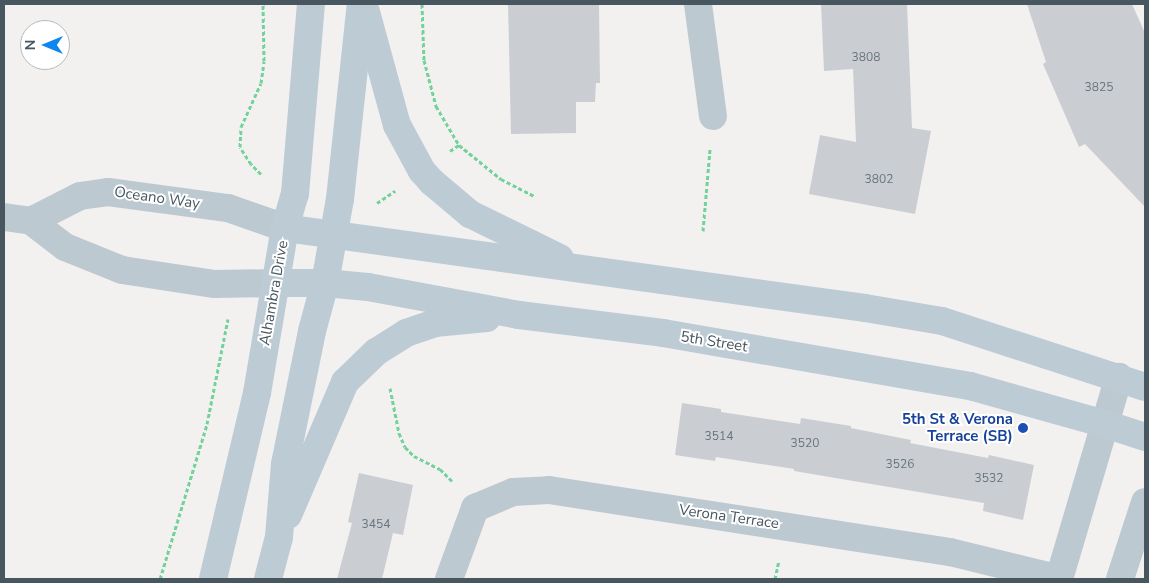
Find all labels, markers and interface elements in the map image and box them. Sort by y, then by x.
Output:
north arrow [20,20,70,70]
text: N [21,40,40,50]
house number: 3808 [852,51,880,65]
house number: 3825 [1085,81,1113,95]
house number: 3802 [865,173,893,187]
street label: Oceano Way [113,183,201,213]
street label: Alhambra Drive [256,239,292,347]
street label: 5th Street [679,328,749,356]
place label: 5th St & Verona Terrace (SB) [902,410,1013,445]
marker: 5th St & Verona Terrace (SB) [1017,422,1029,434]
house number: 3514 [705,430,733,444]
house number: 3520 [791,437,819,451]
house number: 3526 [886,458,914,472]
house number: 3532 [975,472,1003,486]
street label: Verona Terrace [678,501,780,533]
house number: 3454 [362,518,390,532]

